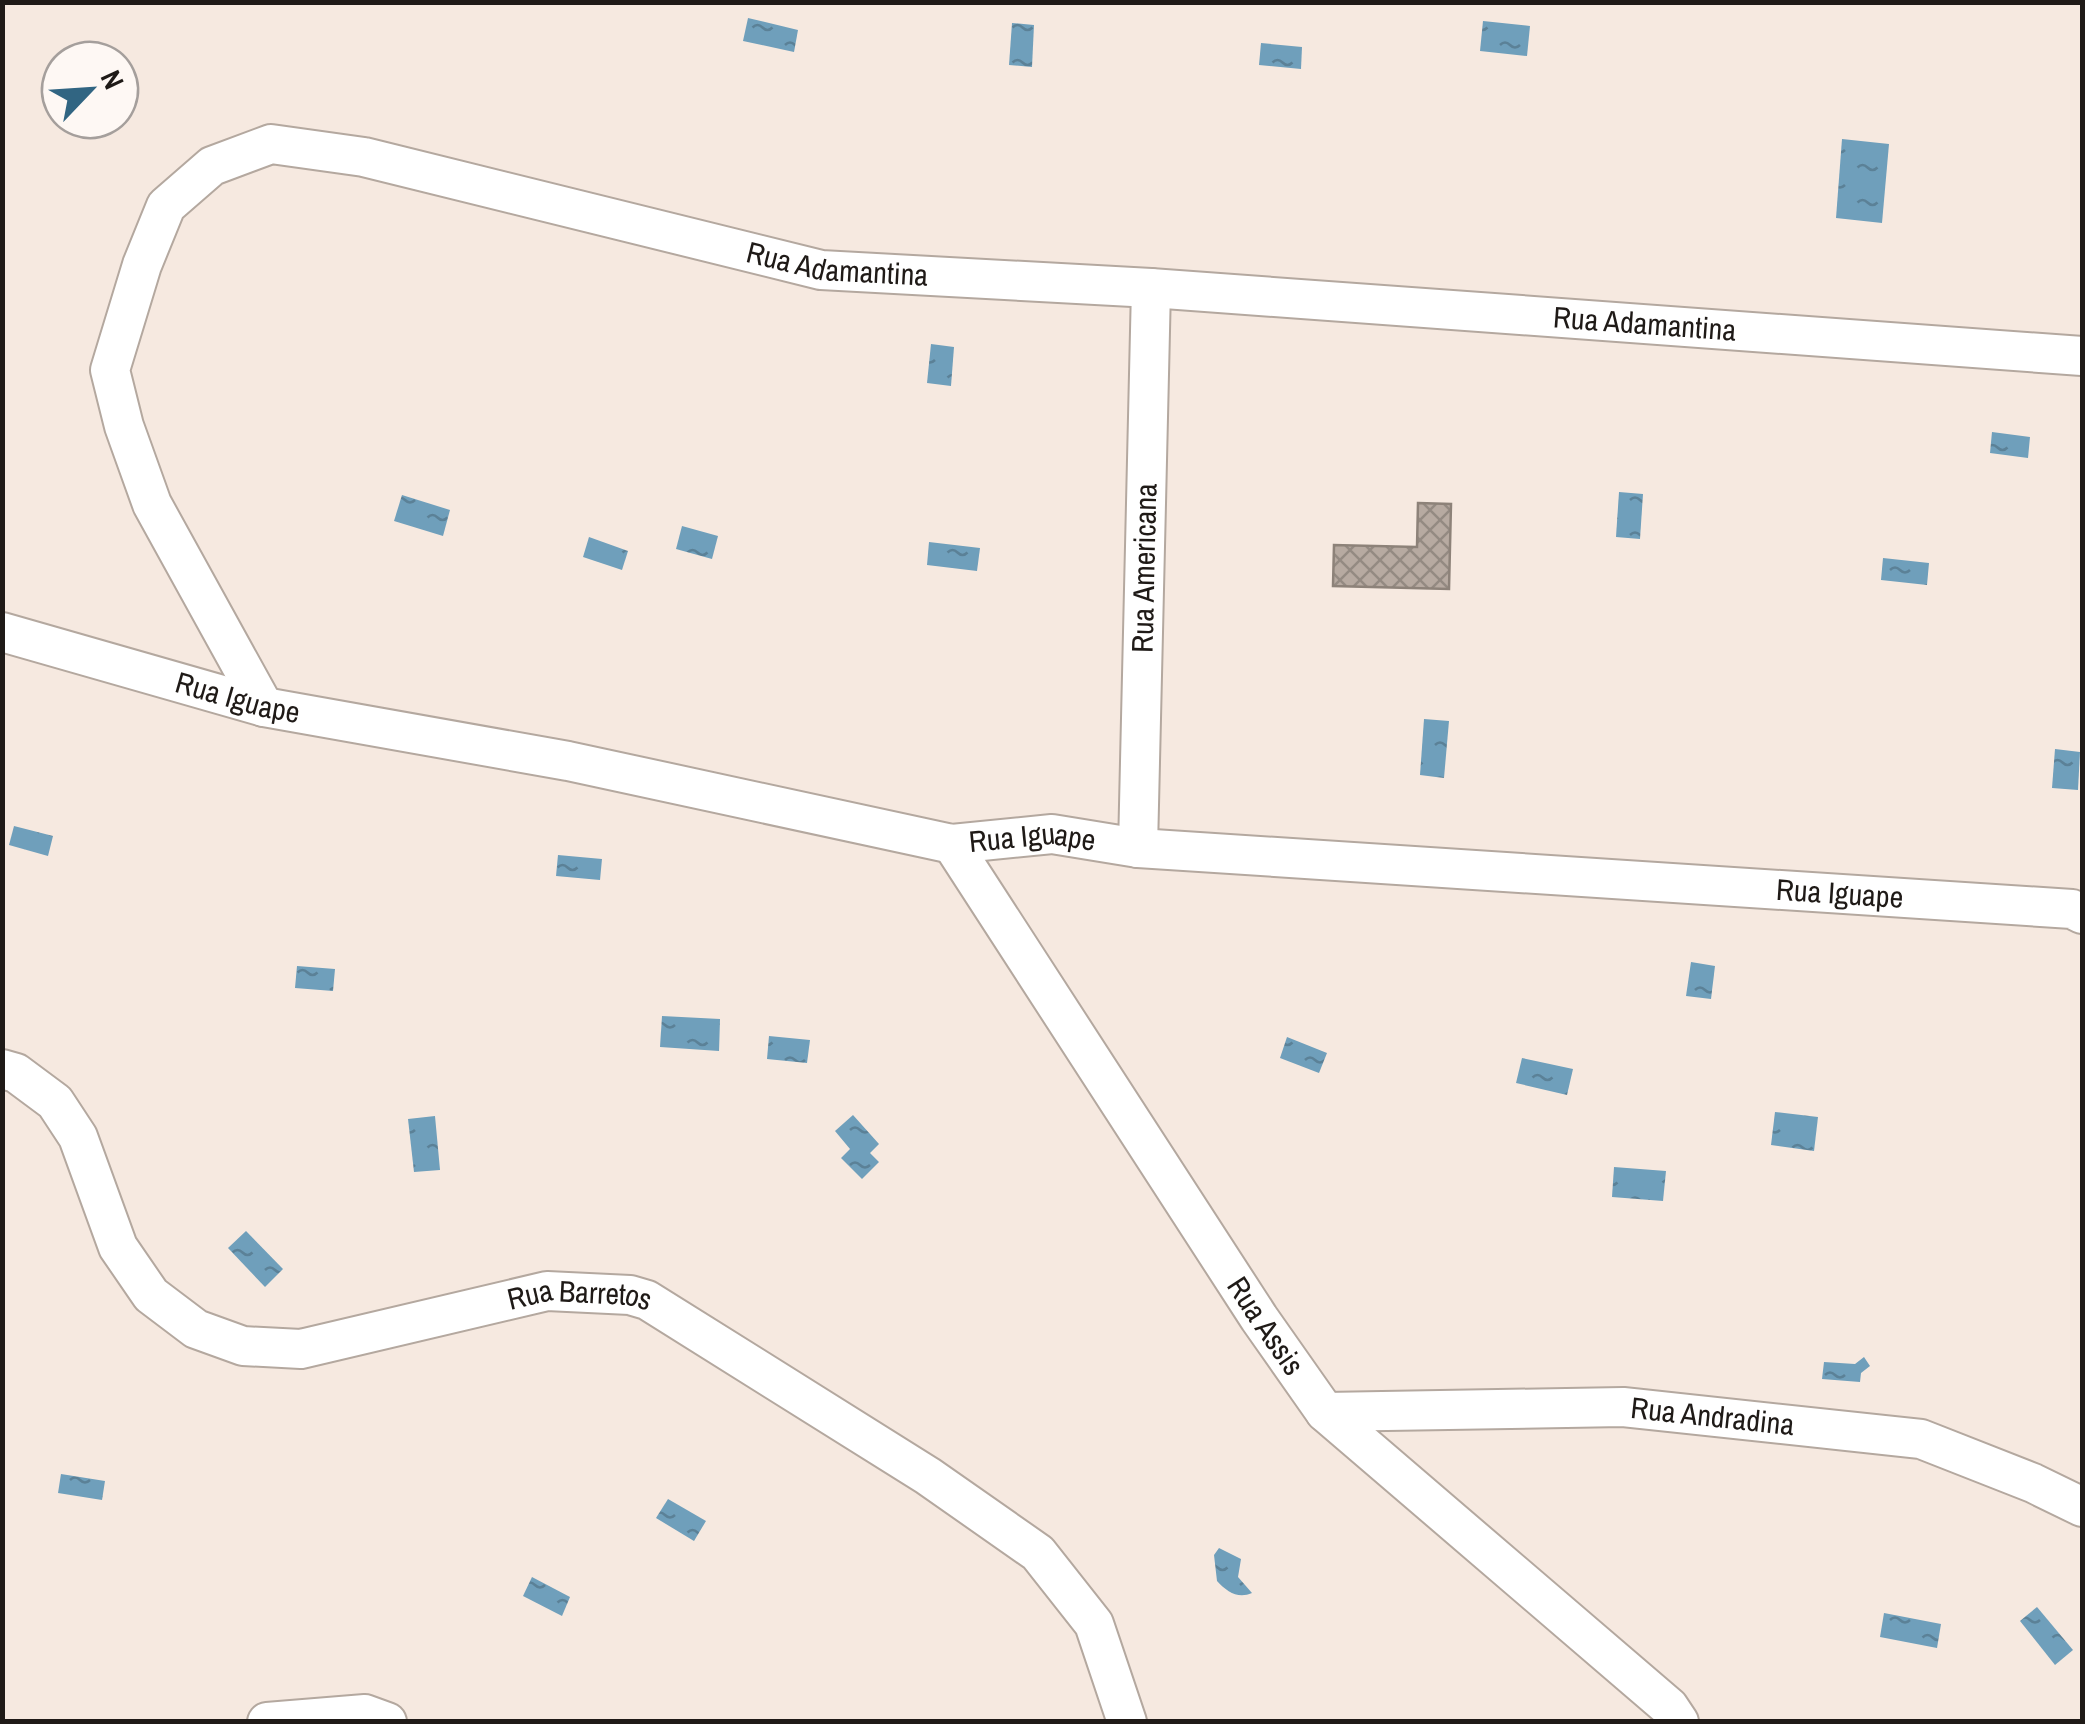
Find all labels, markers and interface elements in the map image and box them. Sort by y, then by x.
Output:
north arrow [40,40,140,140]
text: N [92,64,133,95]
street label: Rua Adamantina [742,231,929,295]
street label: Rua Adamantina [1552,296,1738,350]
street label: Rua Americana [1122,482,1165,653]
street label: Rua Iguape [171,662,303,732]
street label: Rua Iguape [967,813,1099,861]
street label: Rua Iguape [1775,869,1905,917]
street label: Rua Barretos [503,1269,657,1319]
street label: Rua Assis [1219,1269,1314,1383]
street label: Rua Andradina [1629,1387,1797,1444]

